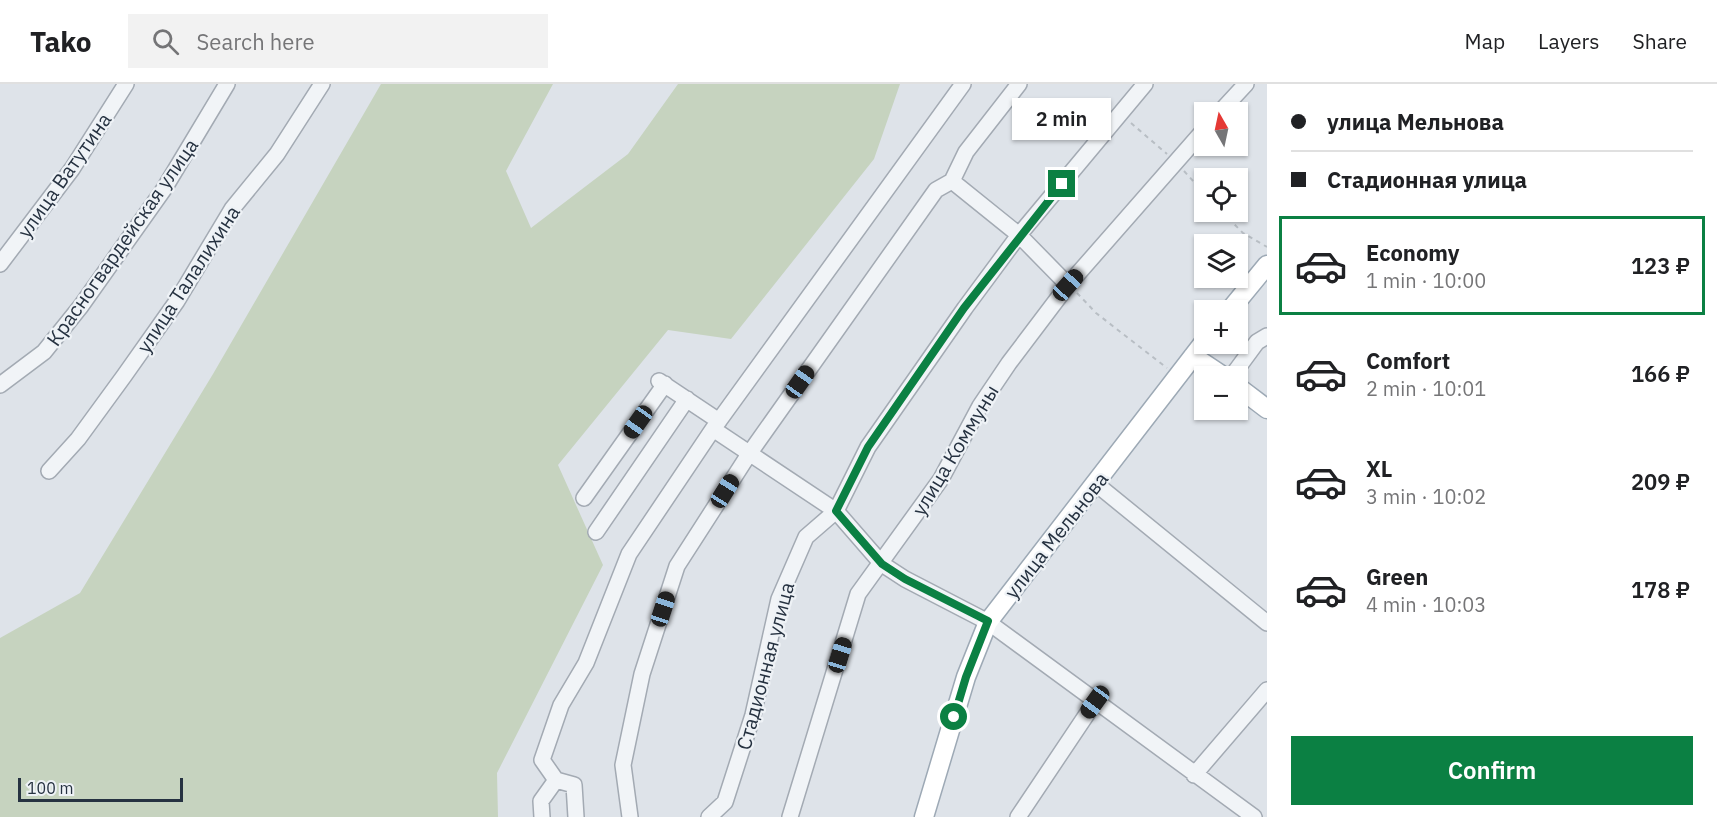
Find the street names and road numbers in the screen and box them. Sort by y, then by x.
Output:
street label: улица Ватутина [11,107,117,243]
street label: Красногвардейская улица [40,133,204,351]
street label: улица Талалихина [130,200,246,358]
street label: улица Коммуны [905,380,1005,520]
street label: улица Мельнова [998,466,1114,604]
street label: Стадионная улица [730,579,800,753]

